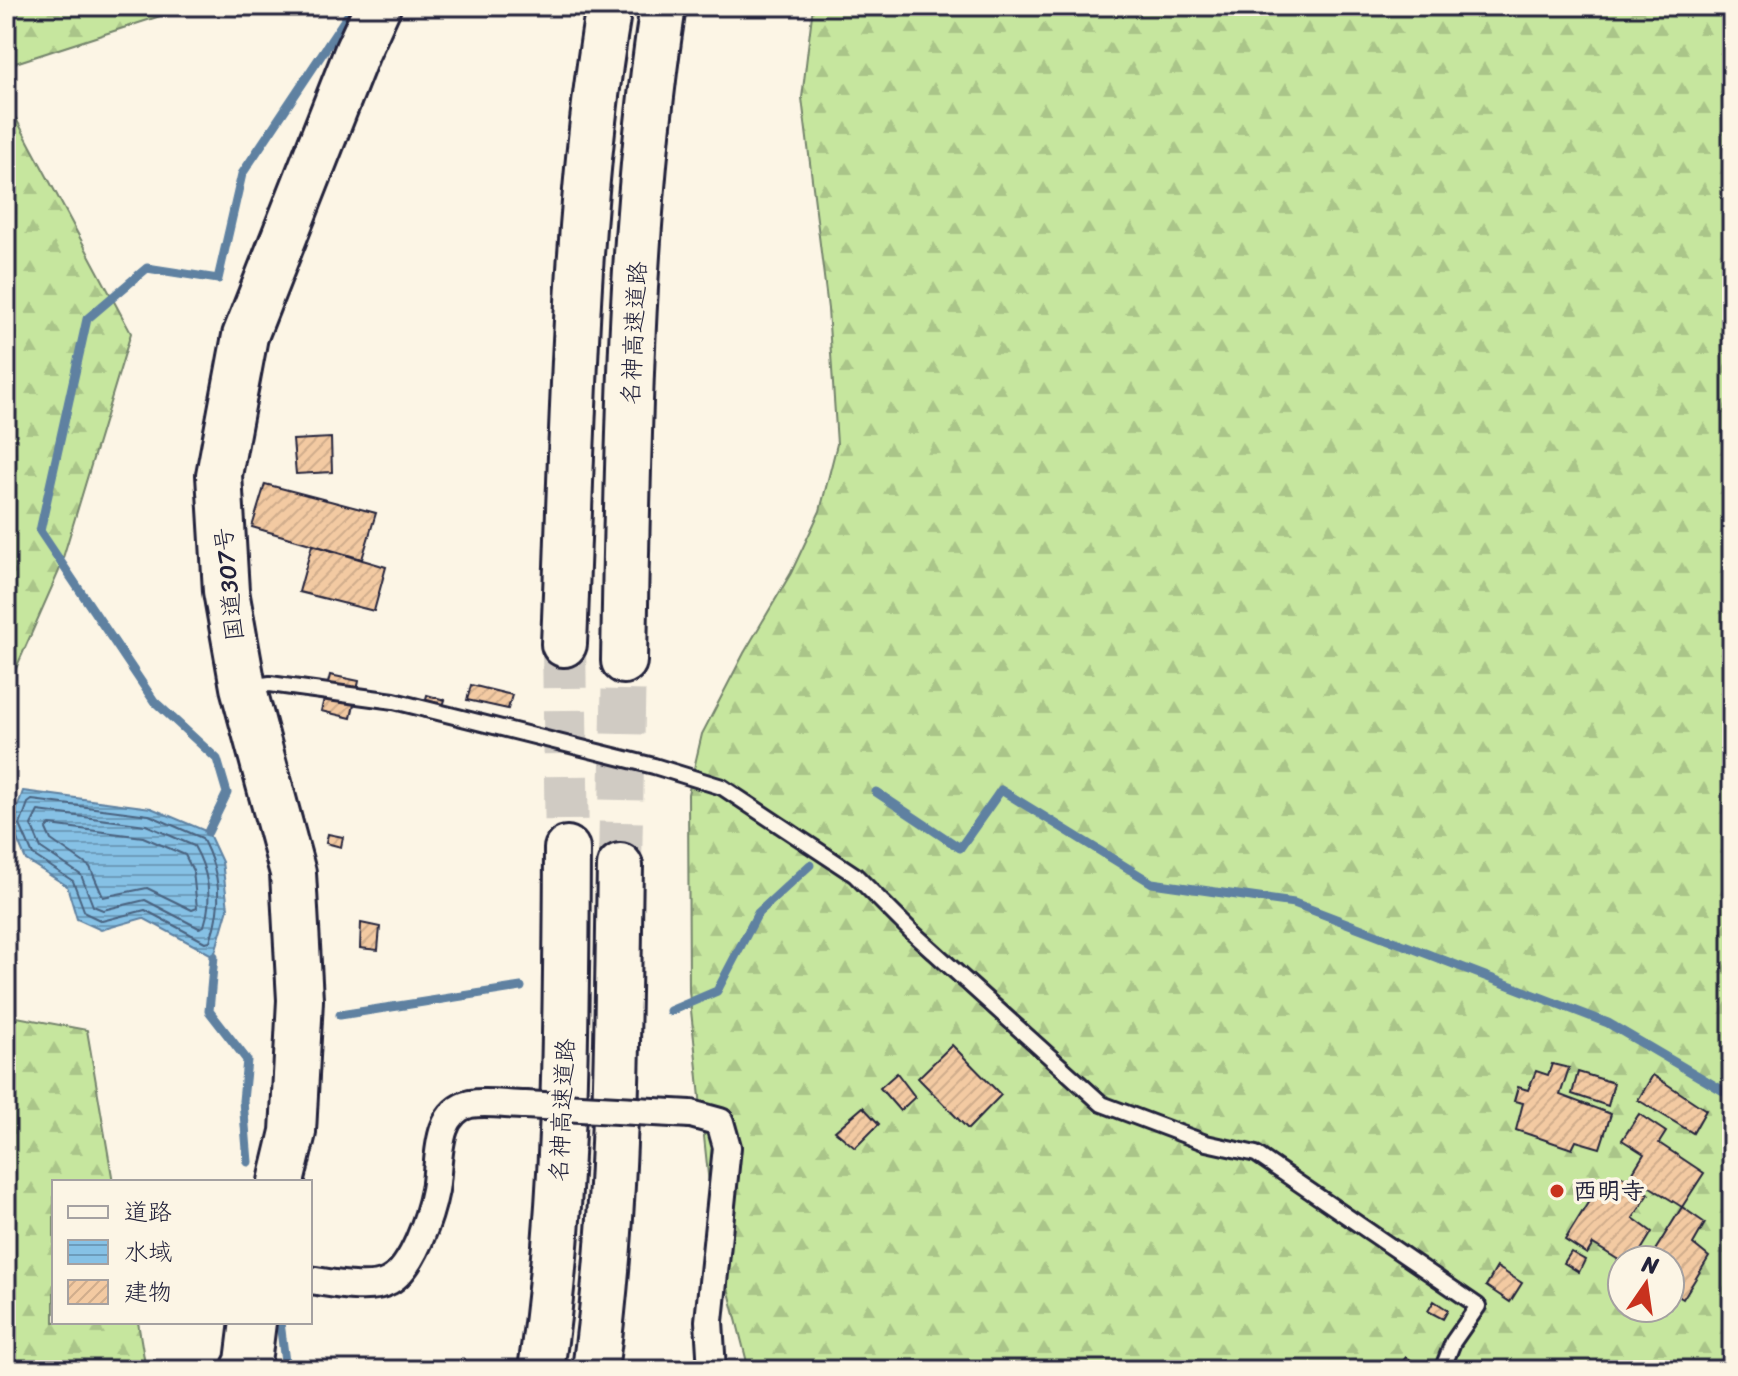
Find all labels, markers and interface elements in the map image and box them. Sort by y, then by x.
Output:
street label: 名神高速道路 [609,260,659,406]
street label: 国道307号 [202,525,256,643]
street label: 名神高速道路 [537,1037,587,1183]
place label: 西明寺 [1573,1170,1645,1212]
legend [52,1180,312,1324]
marker: 西明寺 [1548,1182,1566,1200]
text: 道路 [124,1191,172,1233]
text: 水域 [124,1231,172,1273]
north arrow [1606,1244,1686,1324]
text: N [1638,1244,1663,1286]
text: 建物 [124,1271,172,1313]

